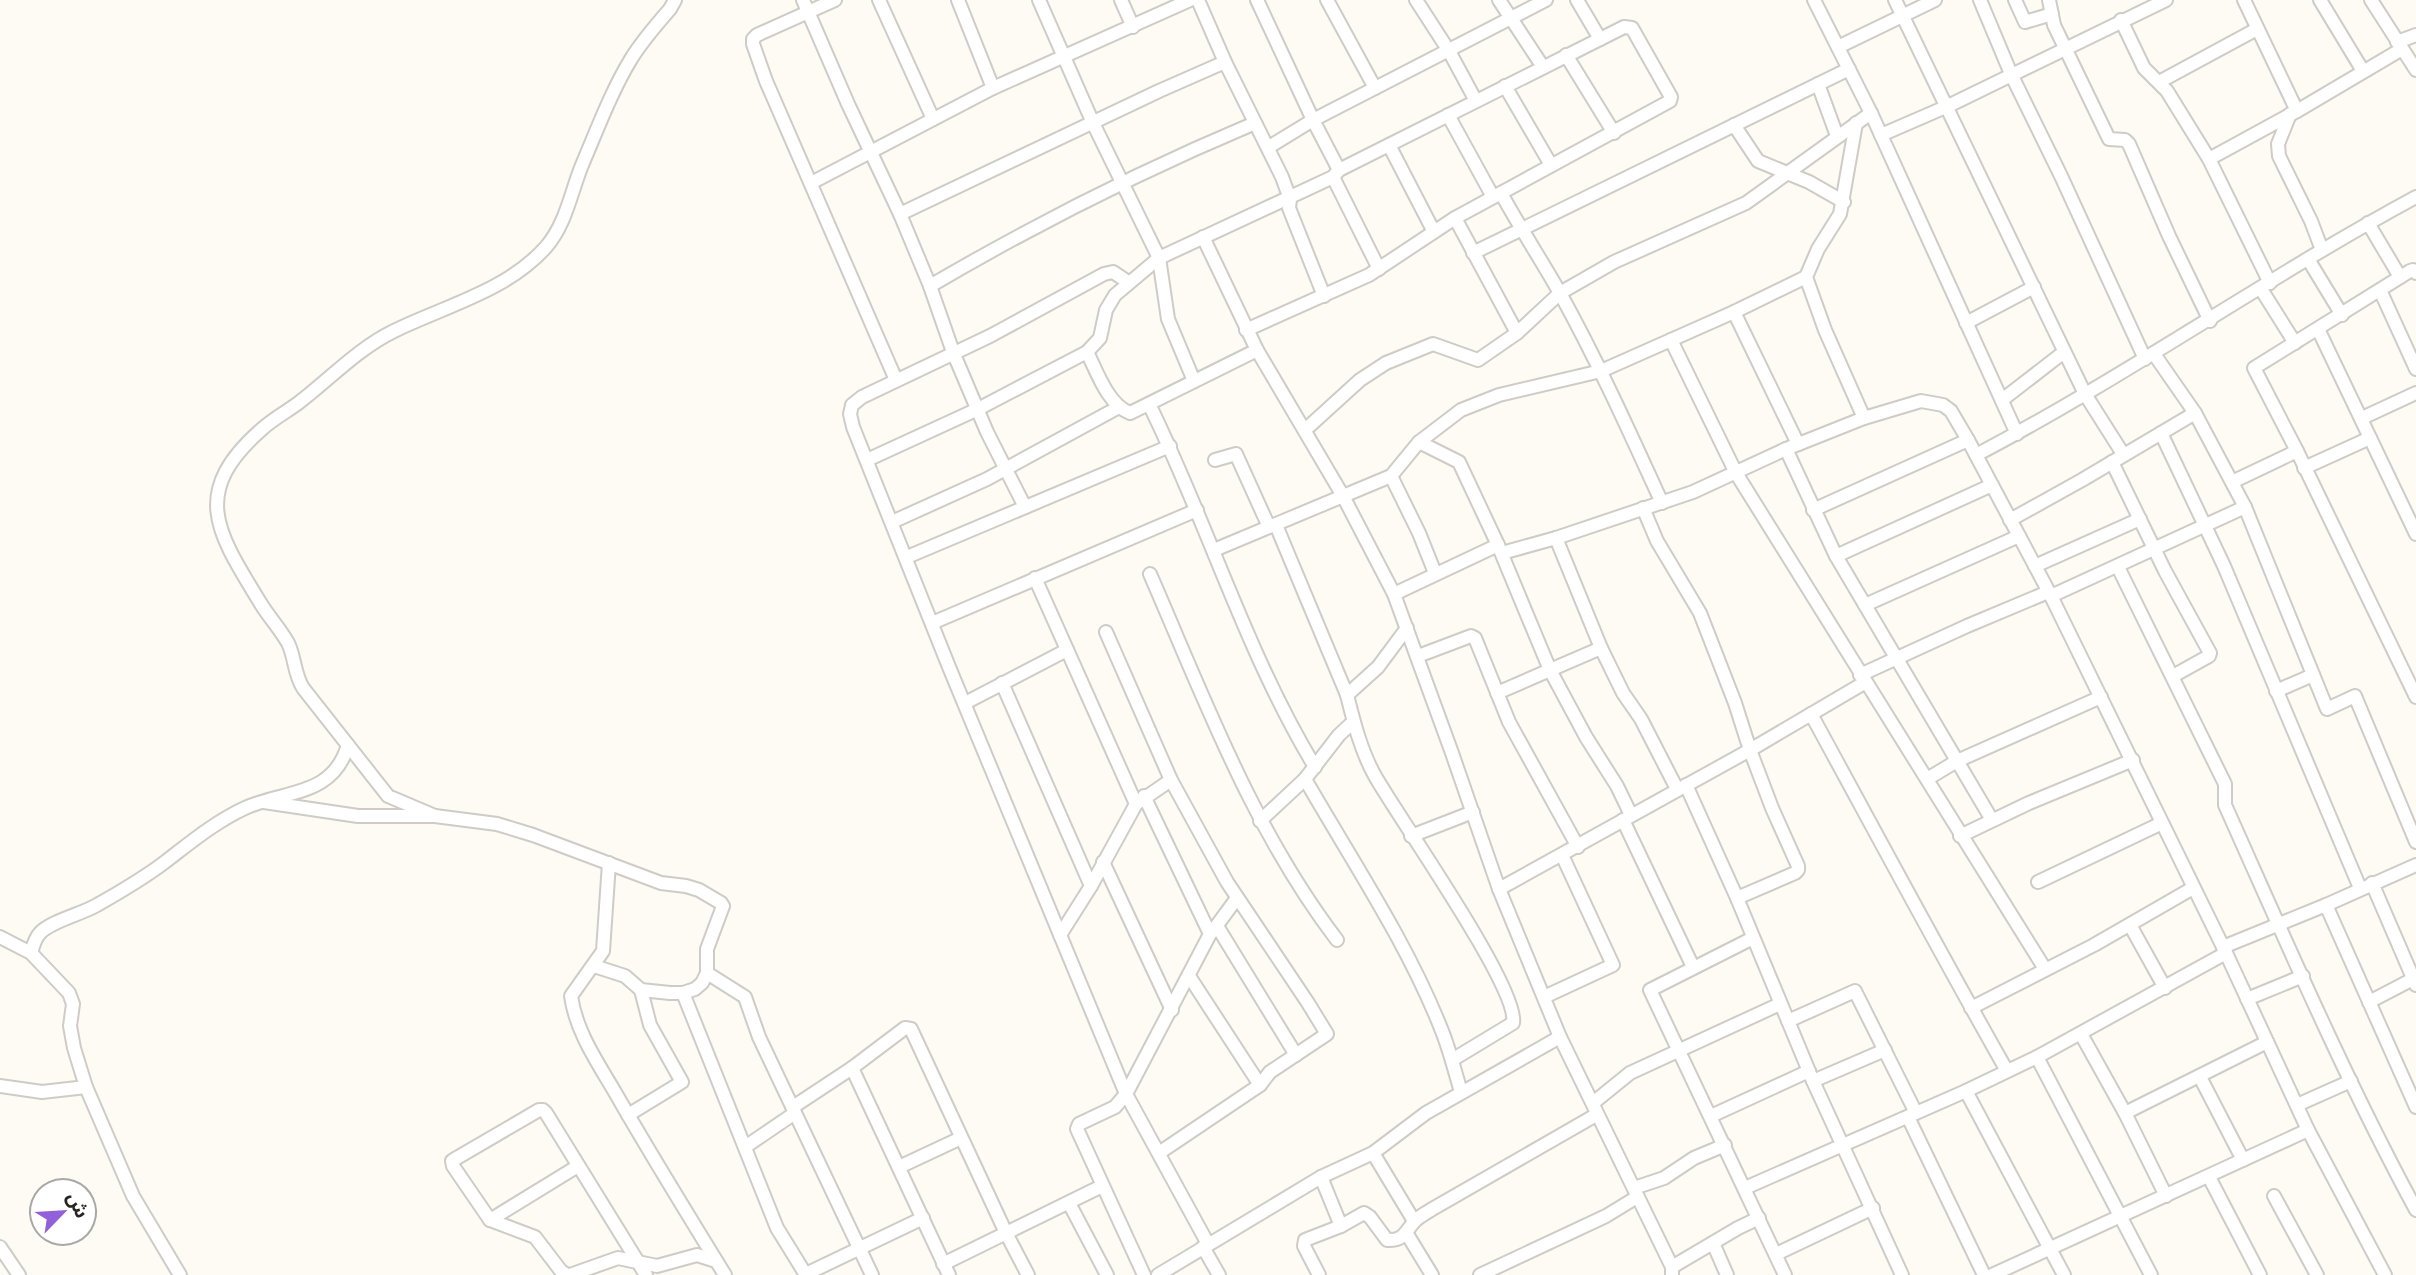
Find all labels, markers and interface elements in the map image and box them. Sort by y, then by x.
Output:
north arrow [28,1177,98,1247]
text: ش [61,1188,96,1222]

